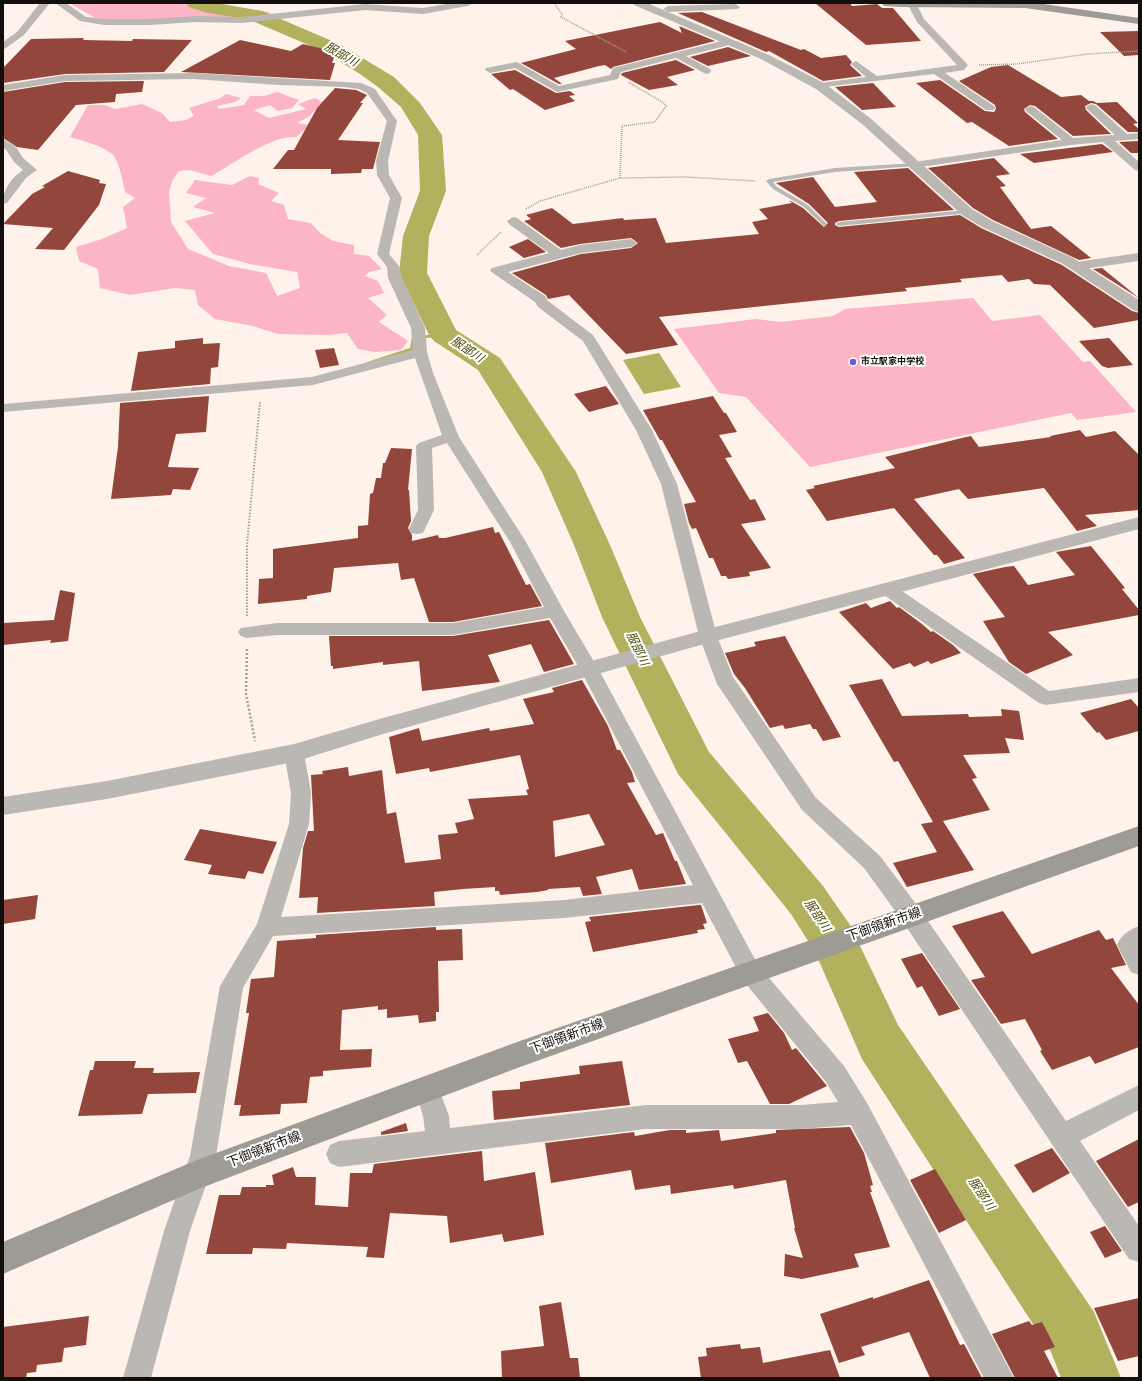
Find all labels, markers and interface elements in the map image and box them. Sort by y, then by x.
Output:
water label: 服部川 [322,40,360,70]
water label: 服部川 [448,334,486,366]
marker: 市立駅家中学校 [848,357,858,367]
place label: 市立駅家中学校 [861,357,924,367]
water label: 服部川 [623,630,651,668]
water label: 服部川 [801,897,833,935]
street label: 下御領新市線 [845,905,923,945]
street label: 下御領新市線 [528,1016,606,1058]
street label: 下御領新市線 [225,1129,303,1171]
water label: 服部川 [965,1175,997,1213]

